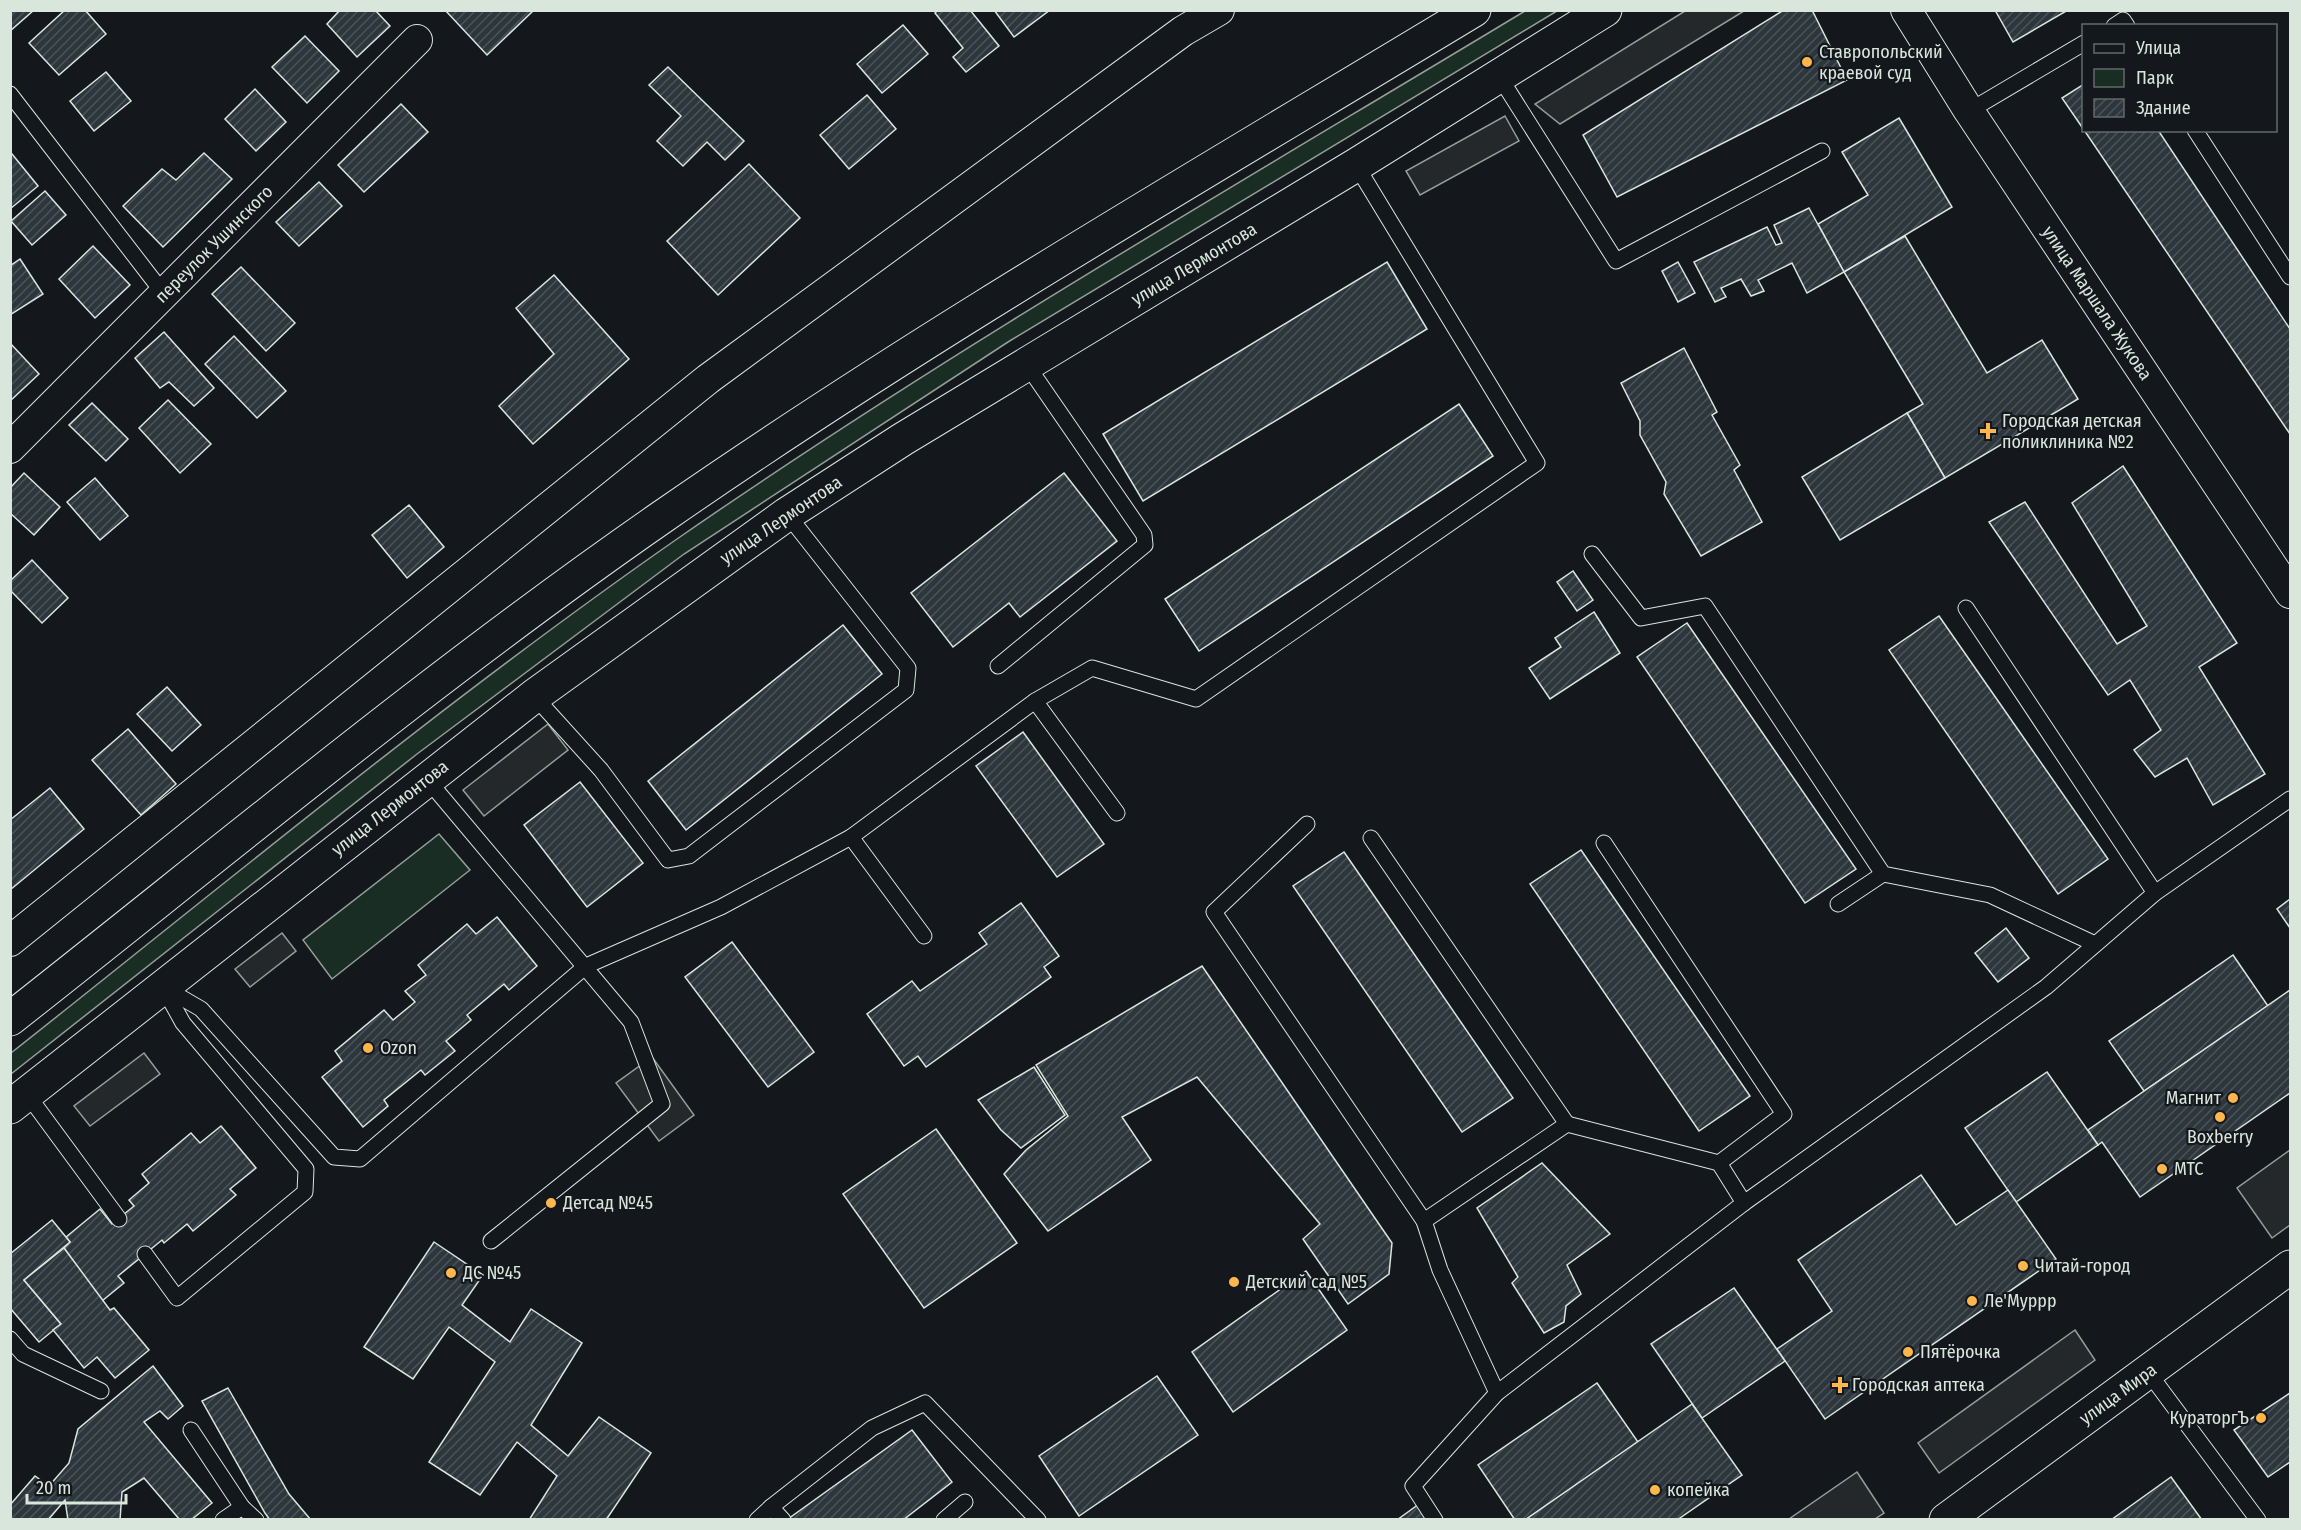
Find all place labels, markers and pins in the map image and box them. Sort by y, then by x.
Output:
place label: Ставропольский краевой суд [1819,41,1943,84]
marker: Ставропольский краевой суд [1800,55,1814,69]
place label: Городская детская поликлиника №2 [2002,410,2142,453]
marker: Городская детская поликлиника №2 [1979,422,1997,440]
place label: Ozon [380,1037,417,1059]
marker: Ozon [361,1041,375,1055]
place label: Магнит [2166,1087,2222,1109]
marker: Магнит [2226,1091,2240,1105]
marker: Boxberry [2213,1110,2227,1124]
place label: Boxberry [2187,1126,2253,1148]
place label: МТС [2174,1158,2203,1180]
marker: МТС [2155,1162,2169,1176]
place label: Детсад №45 [562,1192,653,1214]
marker: Детсад №45 [544,1196,558,1210]
place label: Читай-город [2035,1255,2130,1277]
marker: Читай-город [2016,1259,2030,1273]
place label: ДС №45 [462,1262,521,1284]
marker: ДС №45 [444,1266,458,1280]
place label: Детский сад №5 [1245,1271,1367,1293]
marker: Детский сад №5 [1227,1275,1241,1289]
place label: Ле'Муррр [1984,1290,2057,1312]
marker: Ле'Муррр [1965,1294,1979,1308]
place label: Пятёрочка [1920,1341,2001,1363]
marker: Пятёрочка [1901,1345,1915,1359]
place label: Городская аптека [1852,1374,1985,1396]
marker: Городская аптека [1833,1378,1847,1392]
place label: КураторгЪ [2170,1407,2249,1429]
marker: КураторгЪ [2254,1411,2268,1425]
place label: копейка [1667,1479,1730,1501]
marker: копейка [1648,1483,1662,1497]

